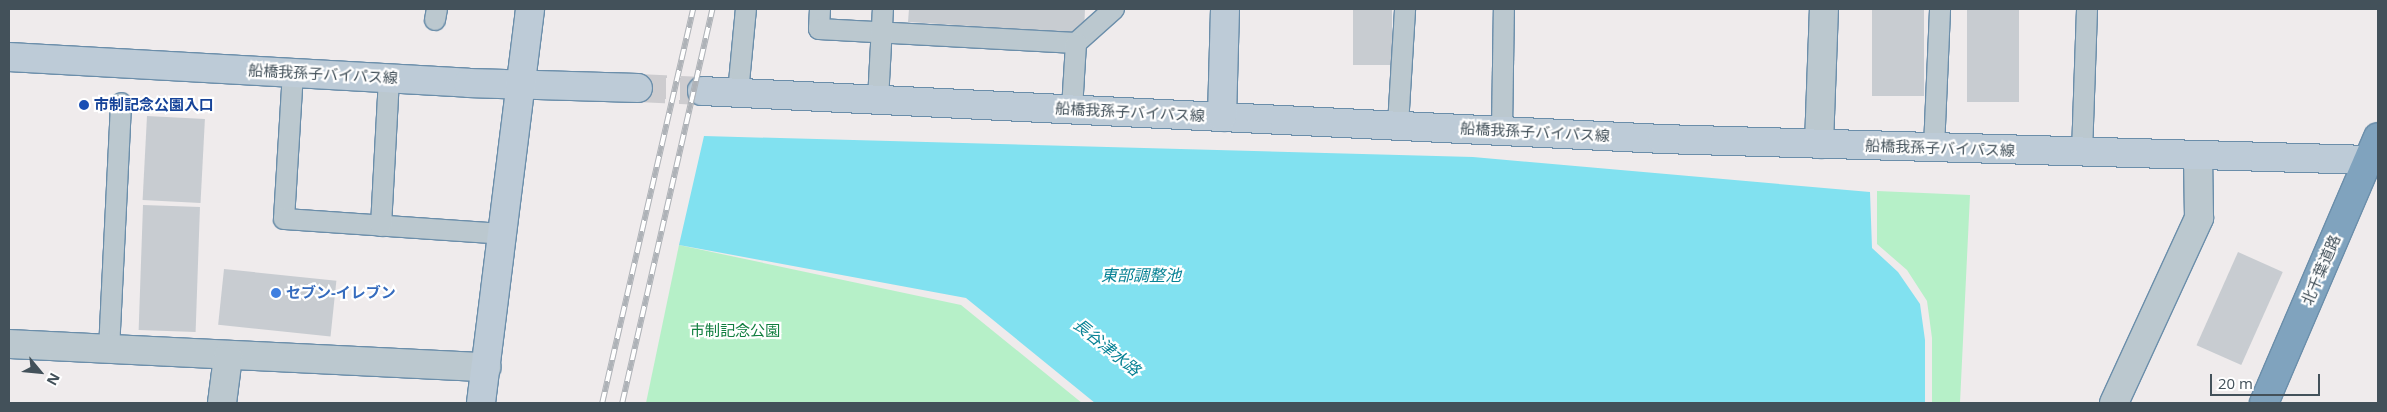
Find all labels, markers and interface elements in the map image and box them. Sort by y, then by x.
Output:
street label: 船橋我孫子バイパス線 [248,61,398,87]
place label: 市制記念公園入口 [94,96,214,114]
marker: 市制記念公園入口 [78,99,90,111]
street label: 船橋我孫子バイパス線 [1055,99,1205,125]
street label: 船橋我孫子バイパス線 [1460,119,1610,145]
street label: 船橋我孫子バイパス線 [1865,136,2015,160]
street label: 北千葉道路 [2298,232,2344,308]
water label: 東部調整池 [1101,265,1181,285]
place label: セブン-イレブン [286,284,396,302]
marker: セブン-イレブン [270,287,282,299]
water label: 長谷津水路 [1070,314,1144,380]
park label: 市制記念公園 [690,322,780,340]
north arrow [15,347,65,397]
scale bar [2212,364,2322,396]
text: N [43,370,65,389]
text: 20 m [2218,373,2253,393]

